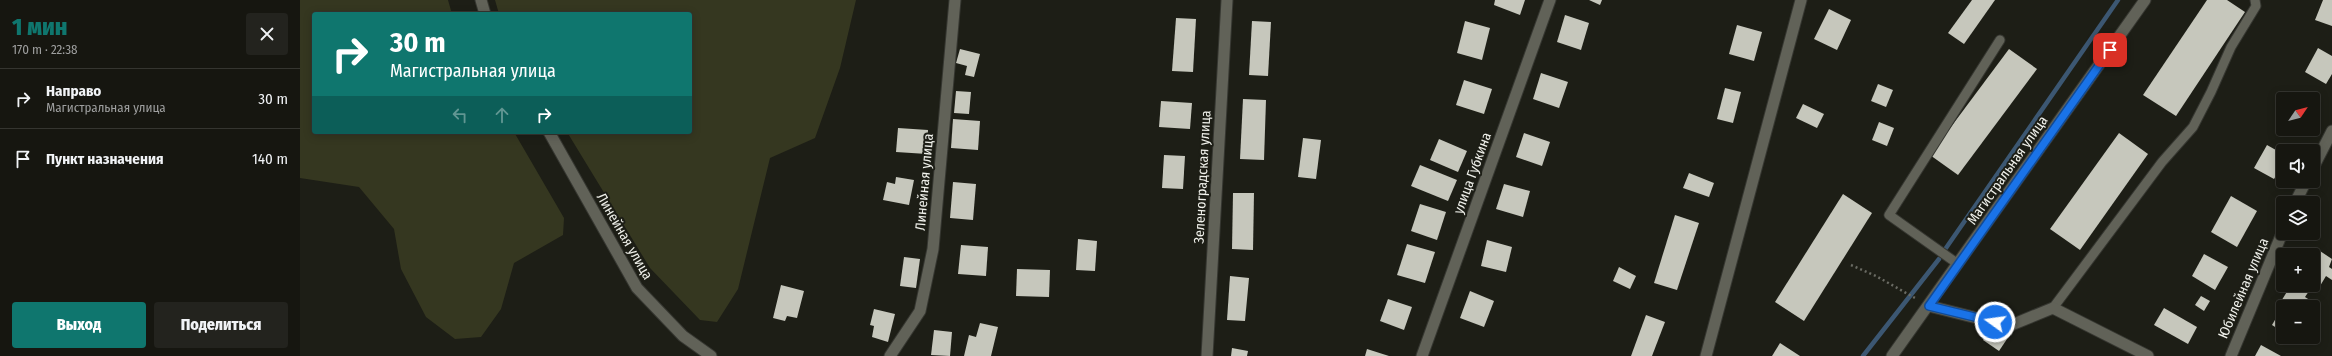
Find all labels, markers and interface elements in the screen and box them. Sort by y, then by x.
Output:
text: 1 мин [12,13,67,41]
button: close [246,13,288,55]
text: 30 m [390,26,446,59]
icon: right [324,28,376,80]
pin [2093,33,2127,67]
icon: arrive [2099,39,2121,61]
text: 170 m · 22:38 [12,42,78,57]
text: Магистральная улица [390,60,556,82]
text: Направо [46,82,101,100]
icon: right [12,88,34,110]
text: 30 m [258,90,288,108]
north arrow [2276,92,2320,136]
map controls [2276,92,2320,344]
text: Магистральная улица [46,100,166,115]
icon: left [449,104,471,126]
icon: ahead [491,104,513,126]
icon: right [533,104,555,126]
street label: Зеленоградская улица [1191,110,1214,244]
street label: Магистральная улица [1963,113,2051,228]
street label: улица Губкина [1450,130,1495,216]
street label: Линейная улица [912,133,937,231]
button: sound [2276,144,2320,188]
icon: arrive [12,148,34,170]
text: Пункт назначения [46,150,164,168]
text: 140 m [252,150,288,168]
street label: Линейная улица [593,190,656,283]
button: layers [2276,196,2320,240]
street label: Юбилейная улица [2215,235,2272,341]
button: + [2276,248,2320,292]
button: − [2276,300,2320,344]
position arrow [1974,301,2016,343]
button: Выход [12,302,146,348]
button: Поделиться [154,302,288,348]

